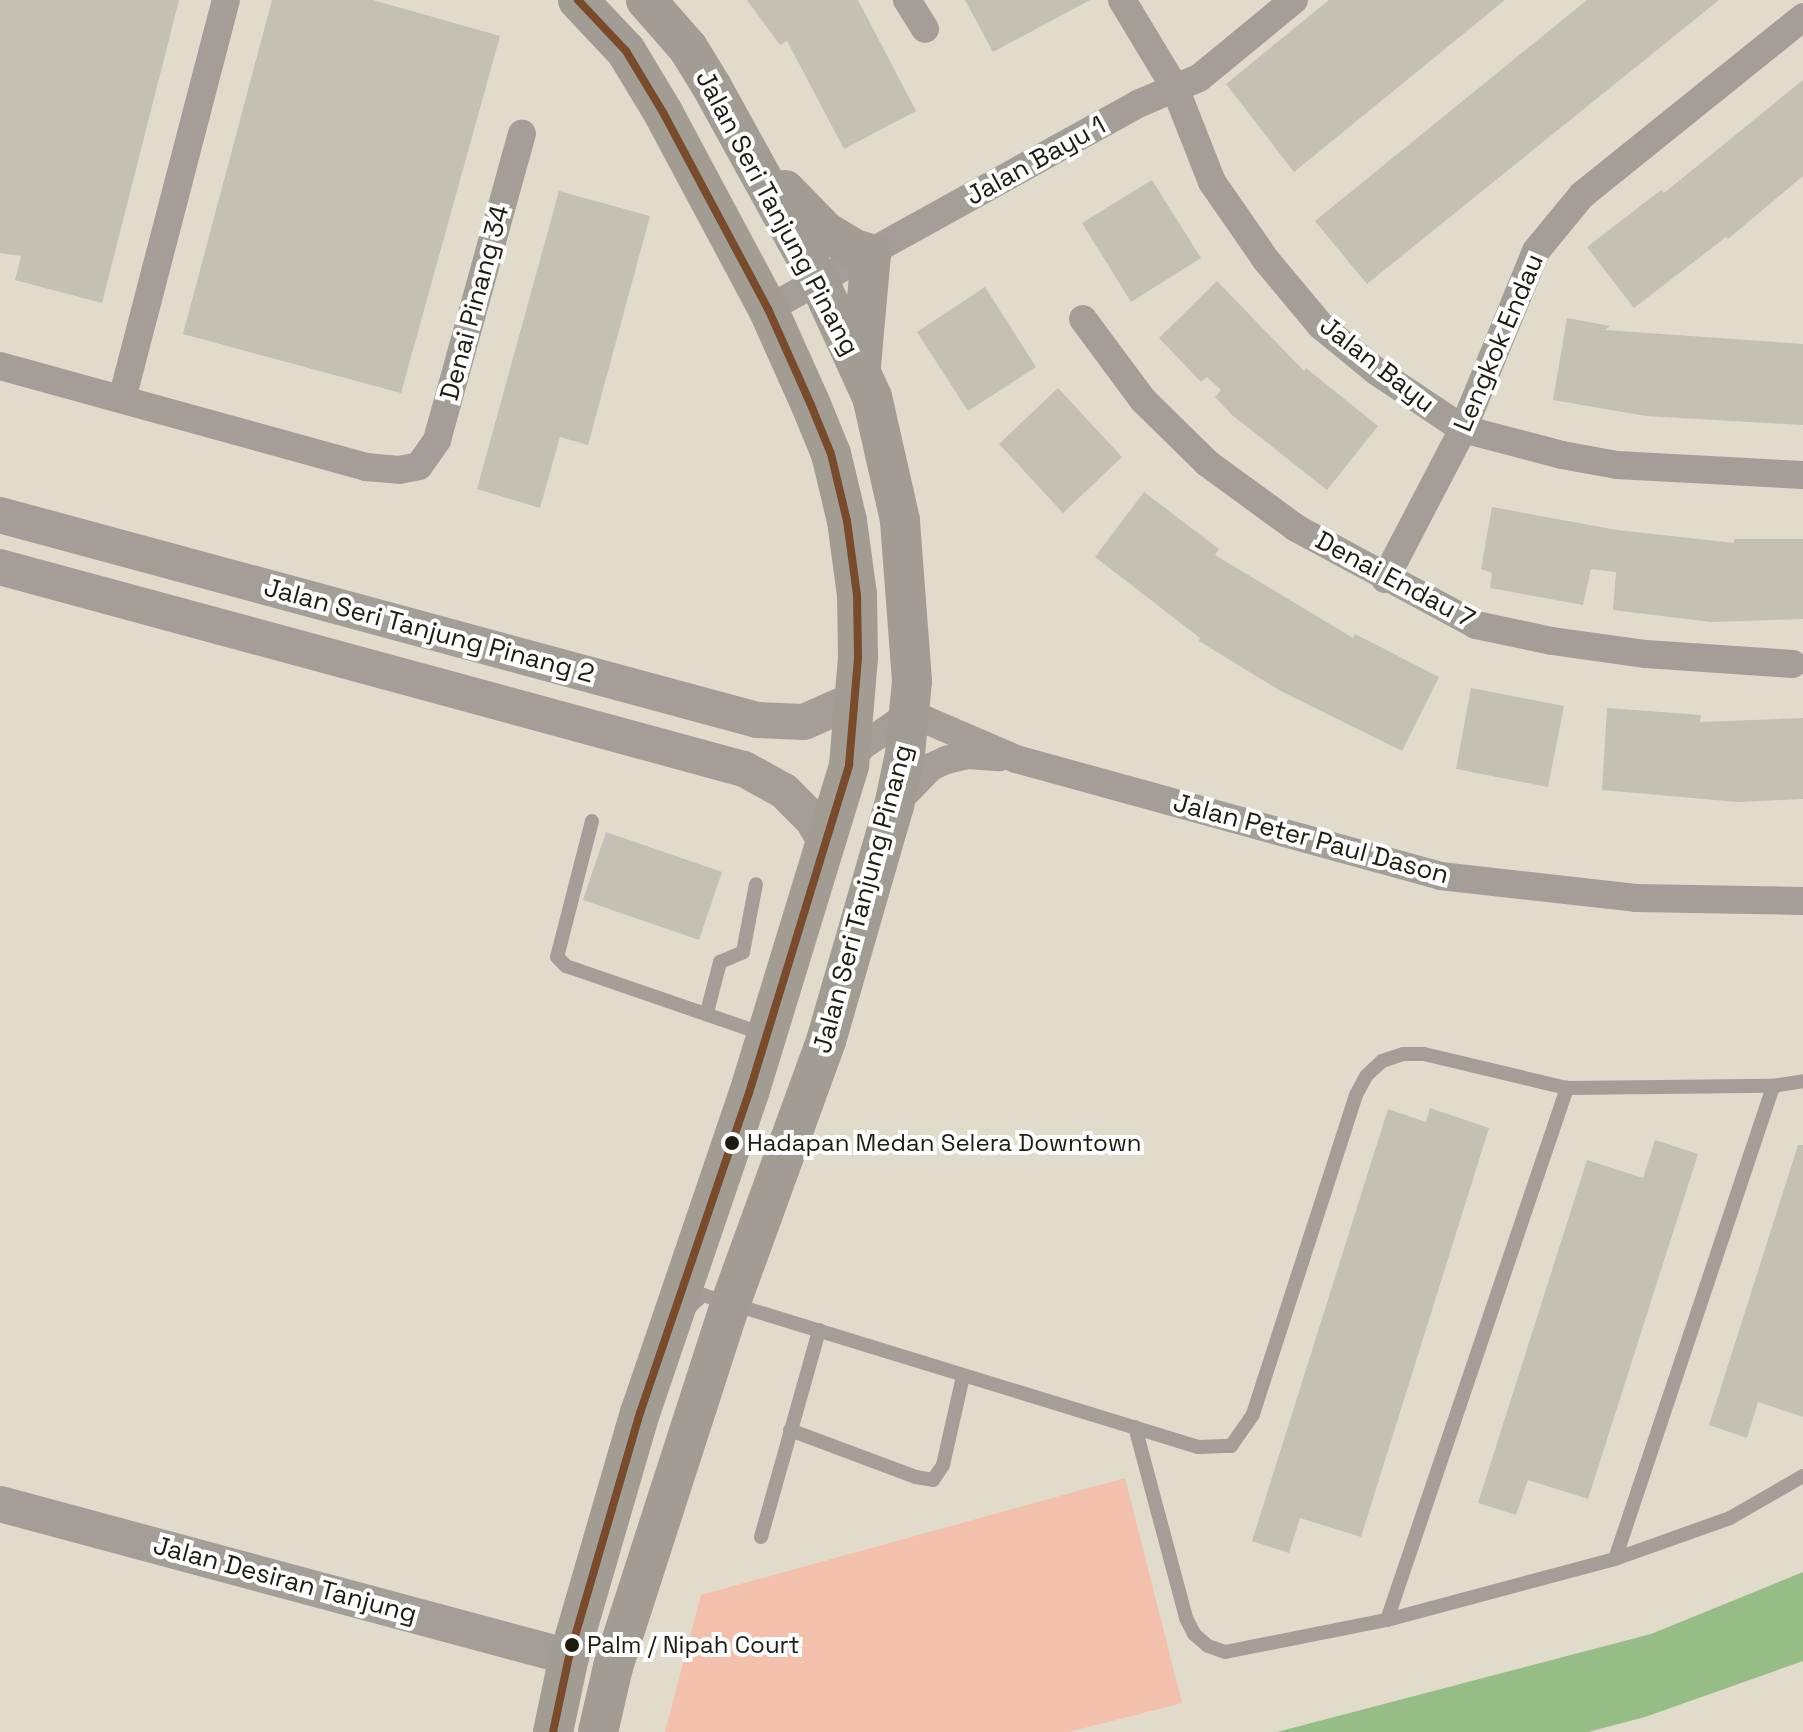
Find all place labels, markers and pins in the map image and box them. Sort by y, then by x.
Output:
place label: Hadapan Medan Selera Downtown [747,1129,1142,1157]
marker: Hadapan Medan Selera Downtown [724,1135,740,1151]
place label: Palm / Nipah Court [587,1631,800,1659]
marker: Palm / Nipah Court [564,1637,580,1653]

